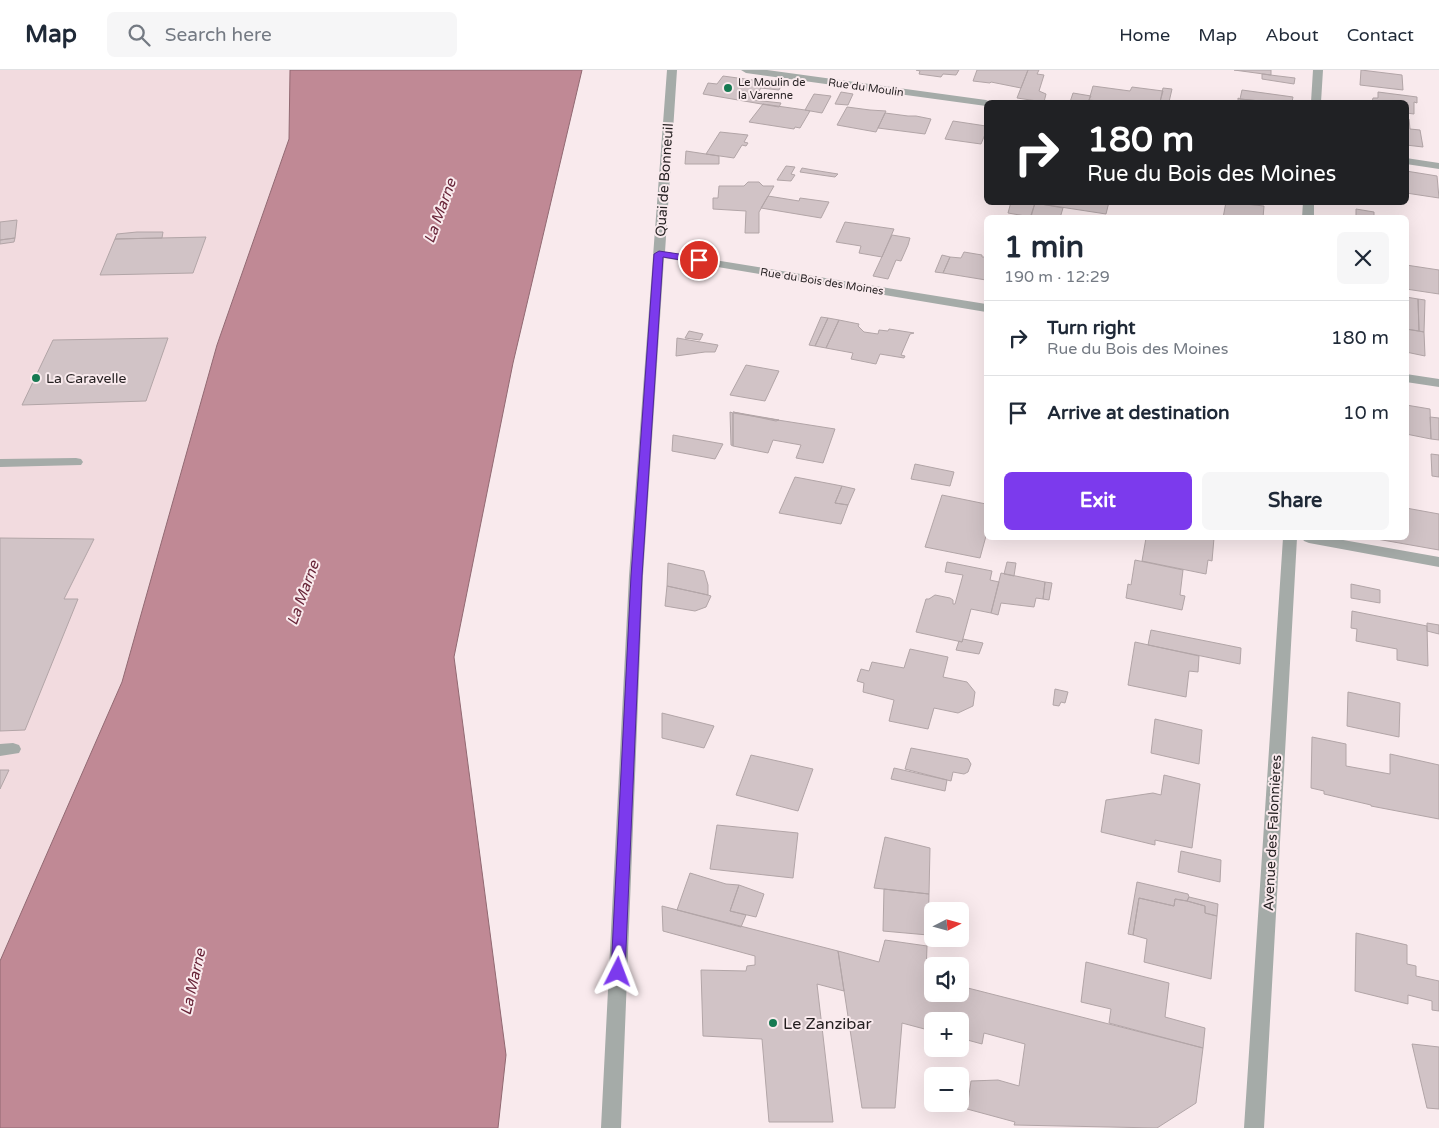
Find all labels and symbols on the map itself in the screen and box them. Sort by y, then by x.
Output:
place label: Le Moulin de la Varenne [738,76,806,102]
street label: Rue du Moulin [827,76,905,99]
marker: Le Moulin de la Varenne [722,82,734,94]
street label: Quai de Bonneuil [652,123,677,237]
water label: La Marne [420,175,460,246]
pin [678,239,720,281]
street label: Rue du Bois des Moines [759,265,885,298]
place label: La Caravelle [46,370,126,387]
marker: La Caravelle [30,372,42,384]
water label: La Marne [283,557,323,628]
street label: Avenue des Falonnières [1260,754,1285,912]
north arrow [924,902,969,948]
position arrow [591,945,643,997]
water label: La Marne [177,946,210,1017]
place label: Le Zanzibar [783,1014,872,1034]
marker: Le Zanzibar [767,1017,779,1029]

